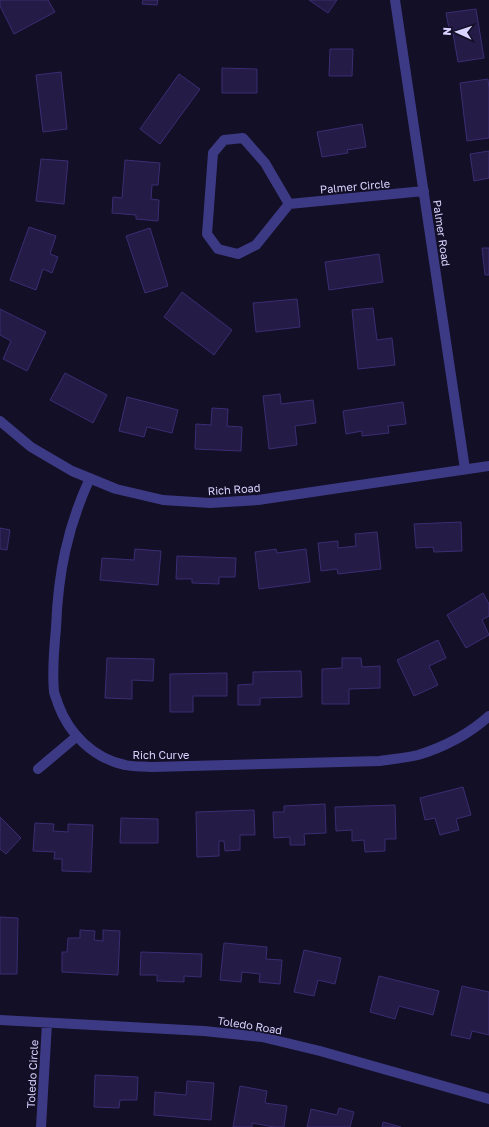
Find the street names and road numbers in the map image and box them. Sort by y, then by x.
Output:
street label: Palmer Circle [319,176,391,196]
street label: Palmer Road [431,199,453,267]
street label: Rich Road [207,481,261,497]
street label: Rich Curve [132,748,190,761]
street label: Toledo Road [217,1013,283,1037]
street label: Toledo Circle [24,1039,40,1109]

